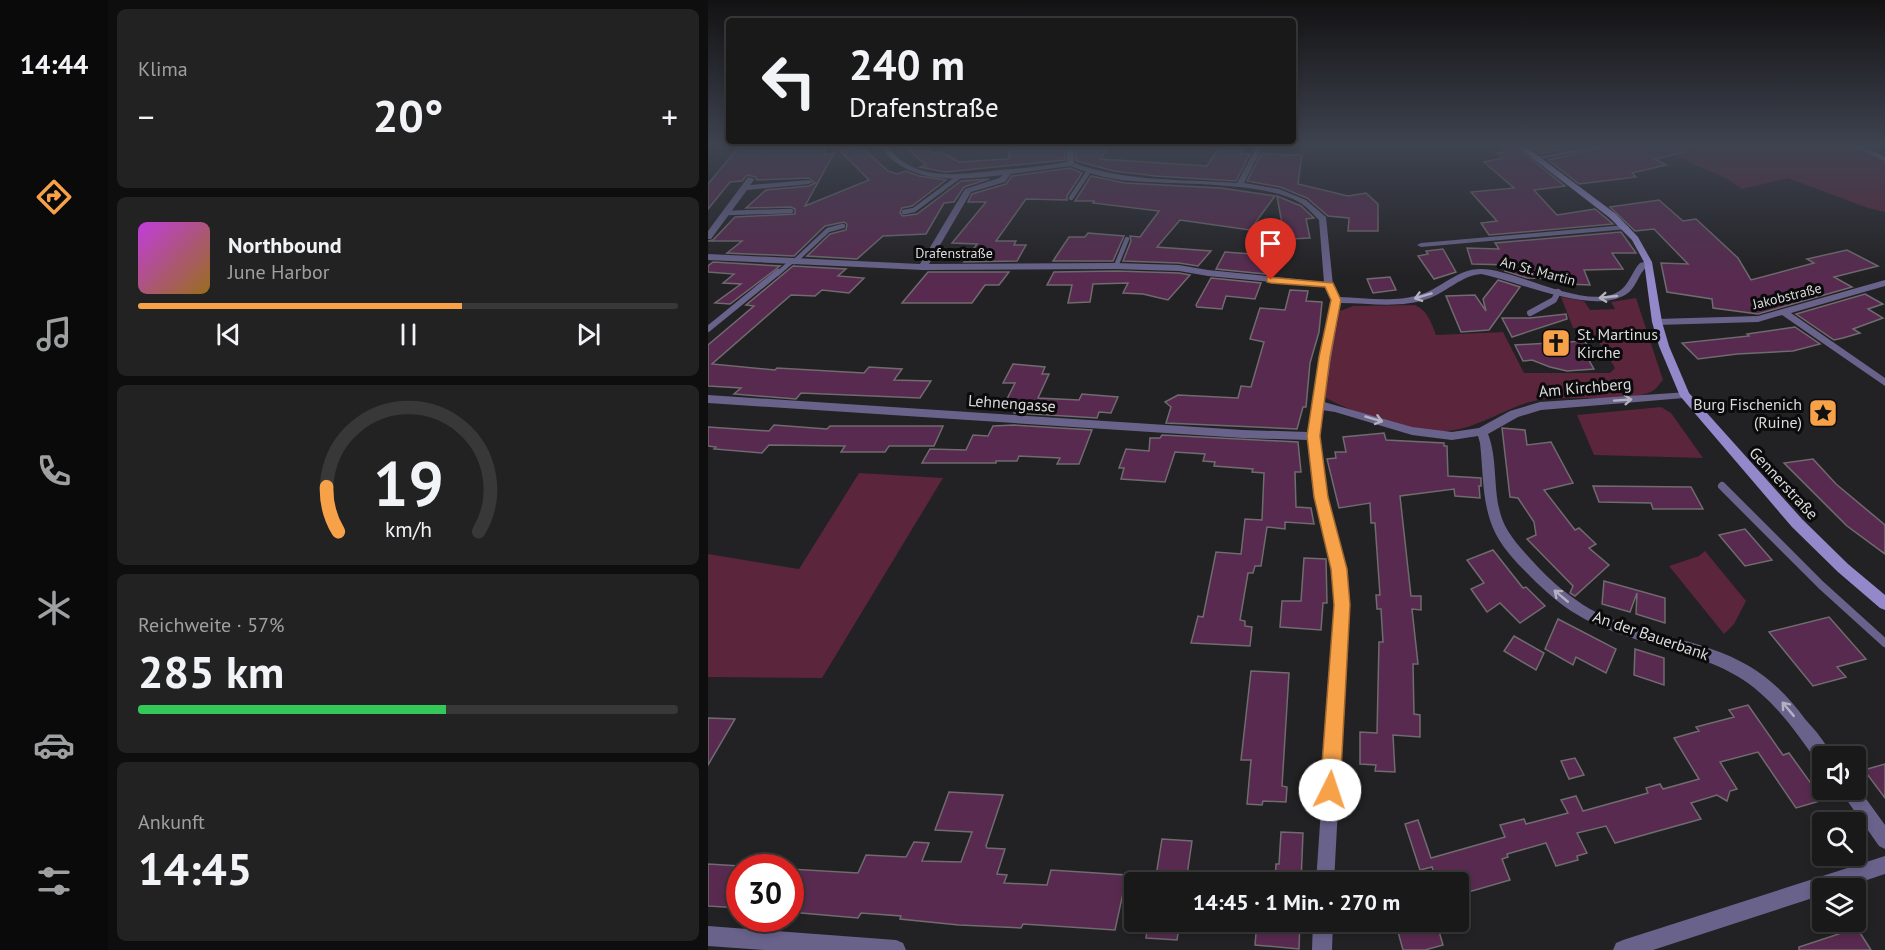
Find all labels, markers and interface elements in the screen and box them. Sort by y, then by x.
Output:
text: 240 m [849,37,965,92]
icon: left [750,42,828,120]
text: 14:44 [20,47,88,81]
text: Klima [138,56,188,82]
text: 20° [373,86,443,144]
text: Drafenstraße [849,90,999,124]
text: − [138,95,155,138]
text: + [661,95,678,138]
icon: directions [33,176,75,218]
pin [1245,218,1296,280]
icon: arrive [1254,227,1287,260]
text: Northbound [228,231,342,259]
street label: Drafenstraße [915,244,993,262]
street label: An St. Martin [1498,252,1578,290]
text: June Harbor [228,259,330,285]
street label: Jakobstraße [1750,279,1823,313]
one-way arrow [1413,291,1432,302]
one-way arrow [1599,292,1618,303]
icon: music [33,313,75,355]
icon: previous [212,318,245,351]
icon: pause [392,318,425,351]
icon: next [572,318,605,351]
place label: St. Martinus Kirche [1577,324,1658,362]
church icon: St. Martinus Kirche [1540,327,1572,359]
street label: Am Kirchberg [1538,373,1632,401]
street label: Lehnengasse [967,390,1057,416]
place label: Burg Fischenich (Ruine) [1693,394,1802,432]
one-way arrow [1613,395,1633,406]
place icon: Burg Fischenich (Ruine) [1807,397,1839,429]
one-way arrow [1364,414,1383,426]
text: 19 [373,442,443,523]
street label: Gennerstraße [1745,442,1823,524]
icon: phone [33,450,75,492]
text: km/h [384,515,431,543]
icon: climate [33,587,75,629]
one-way arrow [1553,590,1569,603]
street label: An der Bauerbank [1590,606,1712,664]
text: Reichweite · 57% [138,612,284,638]
text: 285 km [138,642,284,700]
one-way arrow [1782,701,1795,717]
icon: car [33,724,75,766]
map controls [1812,746,1866,932]
button: sound [1812,746,1866,800]
position arrow [1298,758,1362,822]
text: Ankunft [138,809,205,835]
button: search [1812,812,1866,866]
text: 14:45 [138,839,252,897]
speed limit sign: 30 [726,854,804,932]
icon: filters [33,860,75,902]
button: layers [1812,878,1866,932]
text: 14:45 · 1 Min. · 270 m [1193,888,1400,916]

